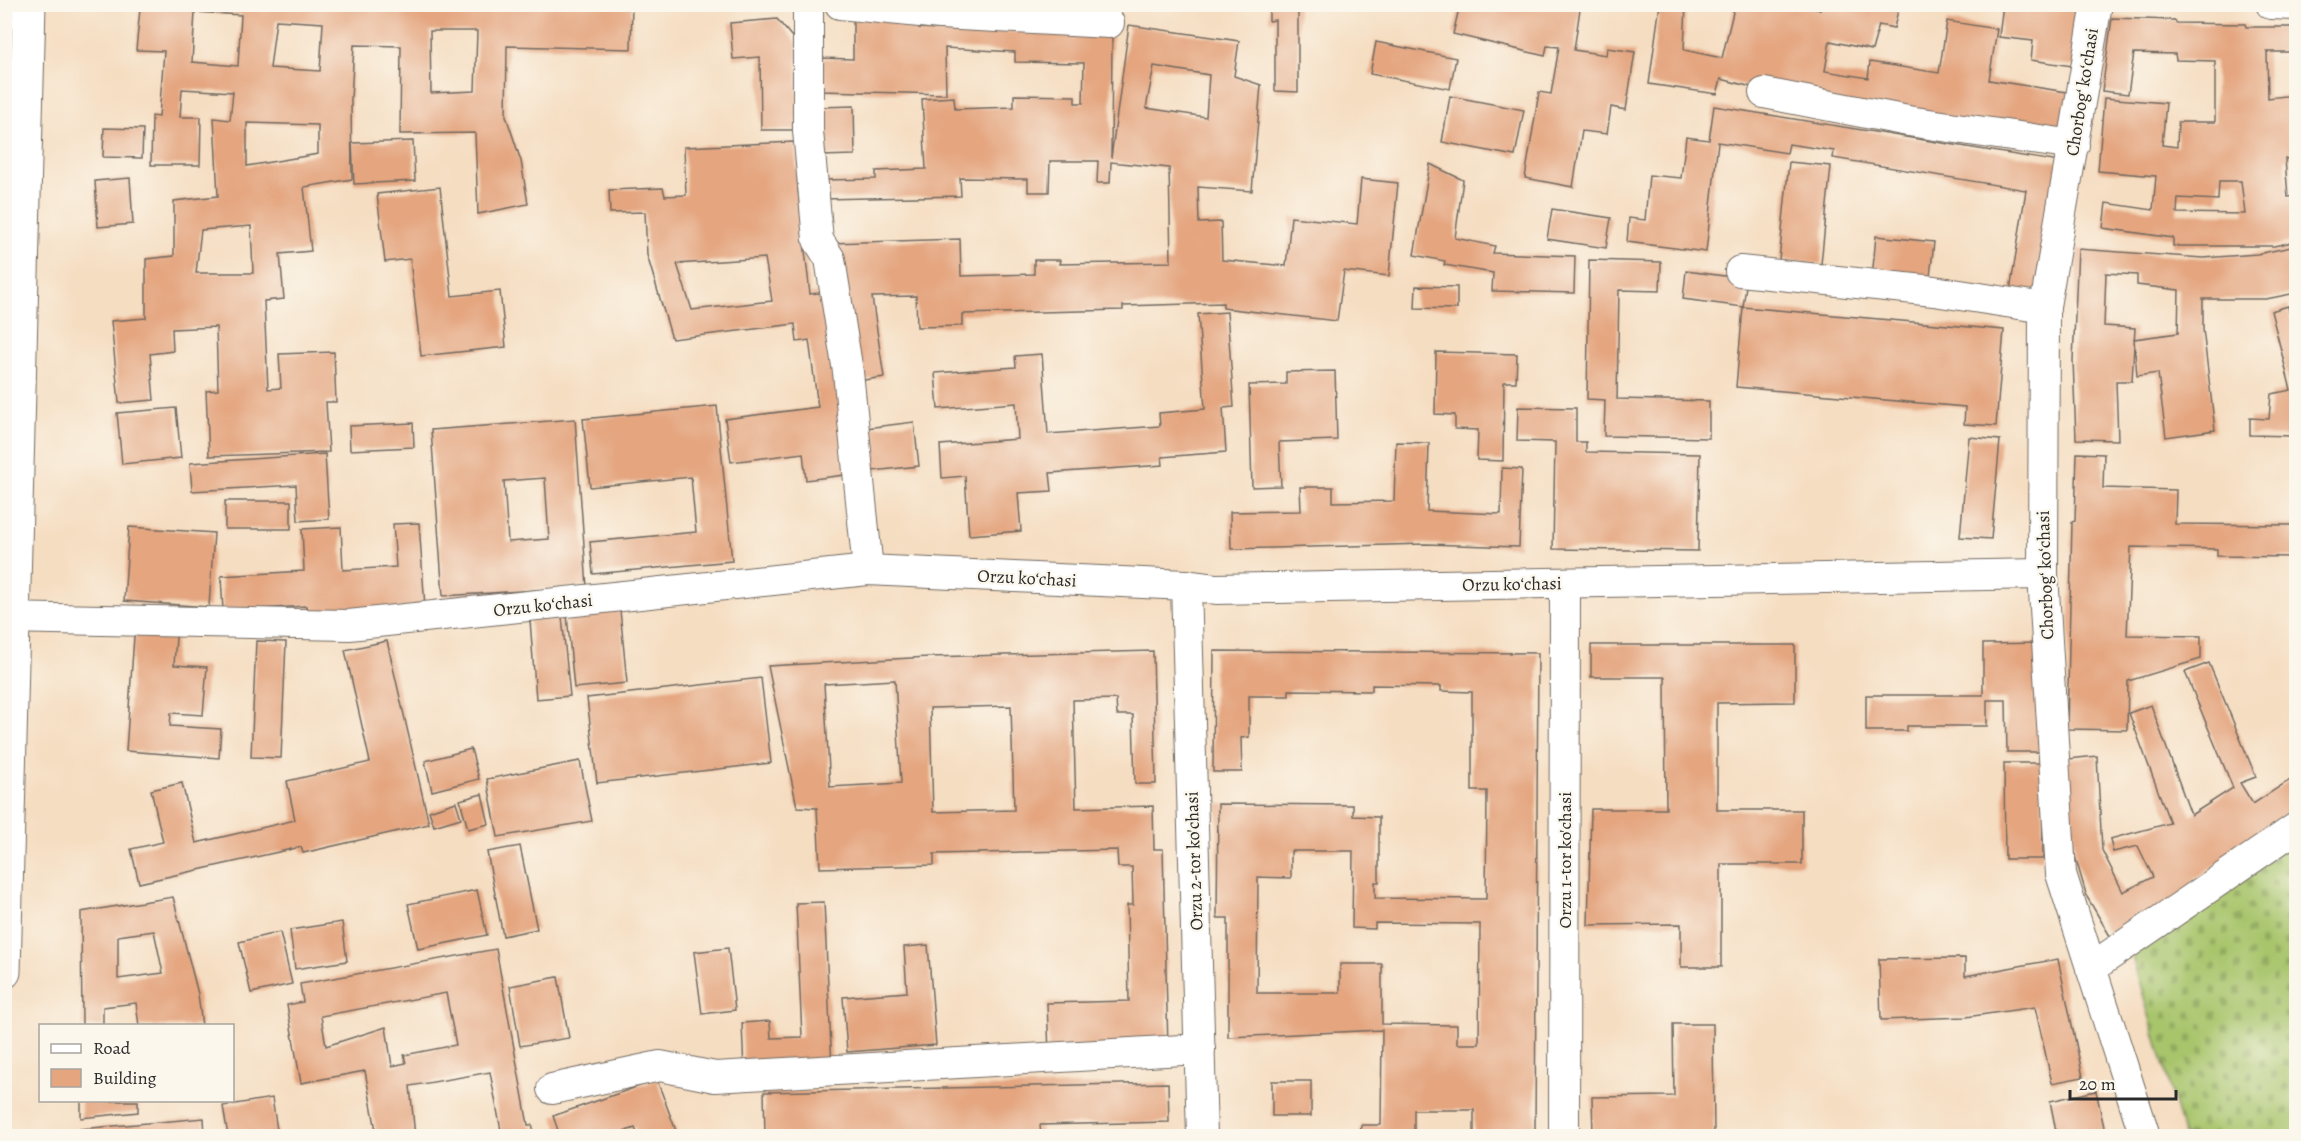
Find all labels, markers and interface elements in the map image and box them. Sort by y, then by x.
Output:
street label: Chorbogʻ koʻchasi [2060,26,2104,158]
street label: Chorbogʻ koʻchasi [2031,510,2059,640]
street label: Orzu koʻchasi [977,563,1077,593]
street label: Orzu koʻchasi [1462,571,1562,597]
street label: Orzu koʻchasi [492,588,594,622]
street label: Orzu 2-tor ko'chasi [1180,791,1208,931]
street label: Orzu 1-tor ko'chasi [1553,792,1577,928]
legend [39,1024,234,1102]
text: Road [93,1036,131,1060]
scale bar [2070,1063,2176,1101]
text: Building [93,1066,157,1090]
text: 20 m [2079,1072,2116,1096]

